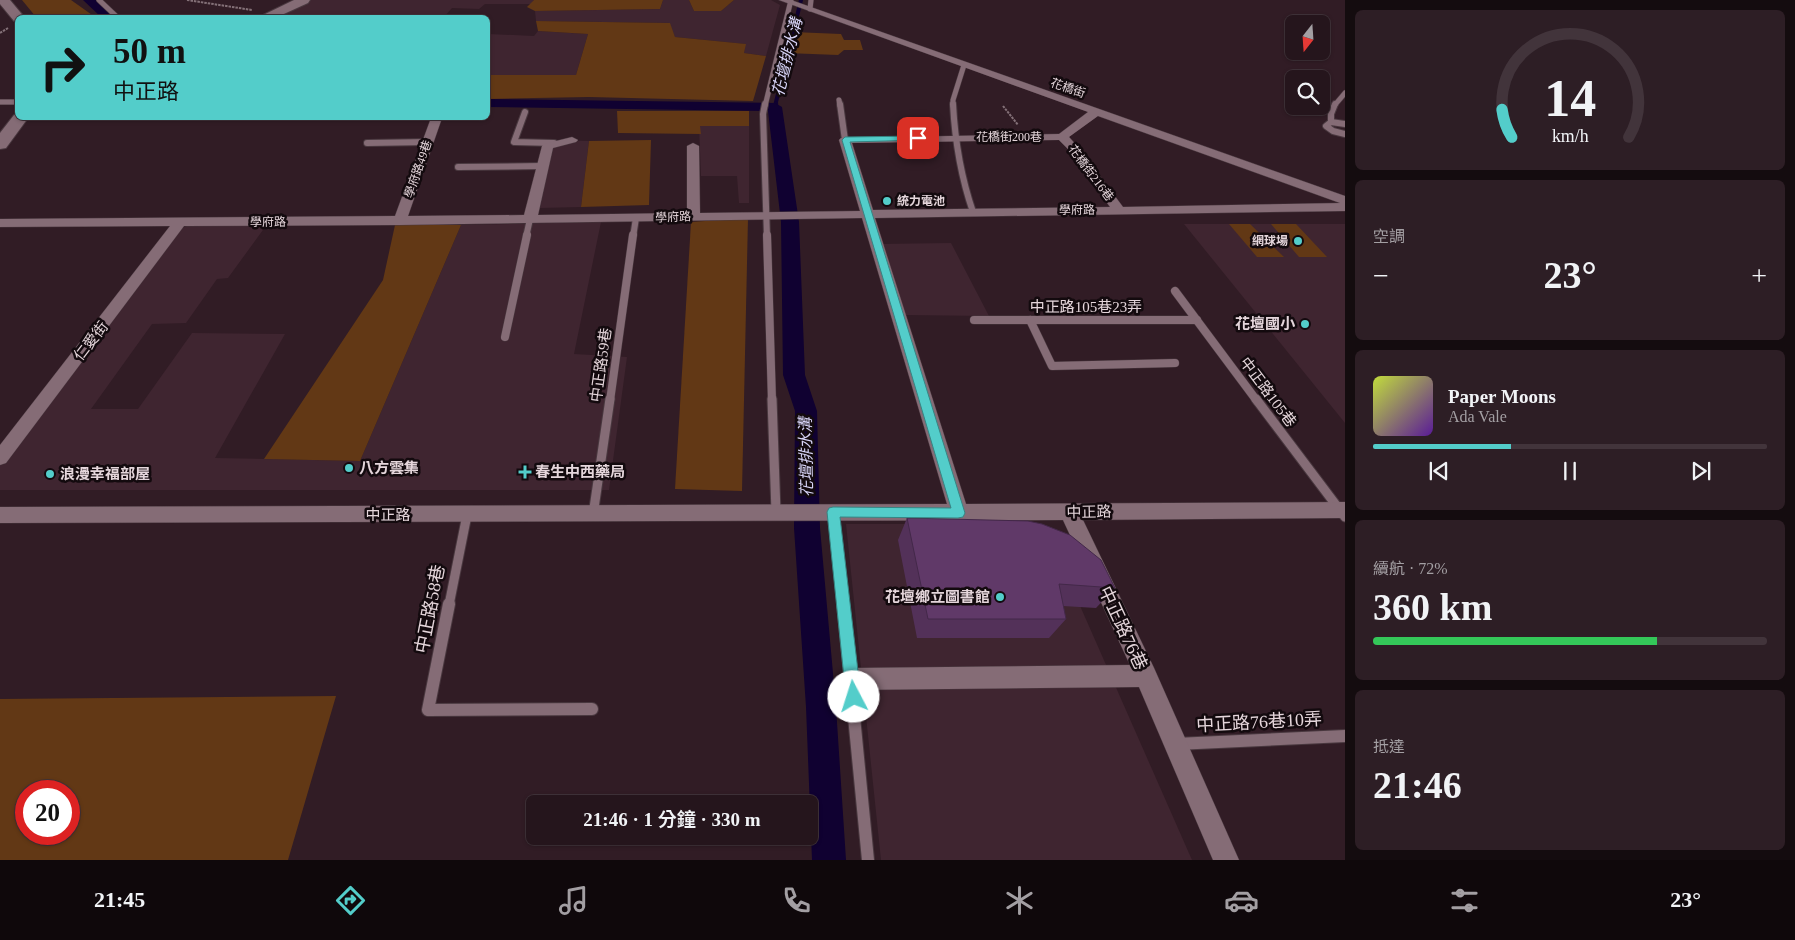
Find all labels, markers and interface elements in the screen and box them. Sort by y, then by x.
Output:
water label: 花壇排水溝 [769,14,805,98]
north arrow [1285,15,1330,60]
map controls [1285,15,1330,115]
text: 50 m [113,32,186,71]
icon: right [30,35,95,100]
button: search [1285,70,1330,115]
text: 14 [1544,70,1596,127]
street label: 花橋街 [1049,76,1087,100]
text: 中正路 [113,79,179,104]
pin [897,117,939,159]
icon: arrive [904,124,932,152]
text: km/h [1552,126,1588,146]
street label: 花橋街200巷 [976,130,1042,144]
street label: 學府路49巷 [402,138,434,200]
street label: 花橋街216巷 [1066,142,1116,204]
place label: 統力電池 [897,194,945,208]
marker: 統力電池 [881,195,893,207]
street label: 學府路 [1059,203,1095,217]
street label: 學府路 [655,209,691,225]
street label: 學府路 [250,215,286,229]
text: 空調 [1373,228,1405,245]
place label: 網球場 [1252,234,1288,248]
marker: 網球場 [1292,235,1304,247]
text: 23° [1543,254,1597,296]
text: − [1373,260,1389,291]
text: + [1751,260,1767,291]
street label: 中正路105巷23弄 [1030,299,1142,315]
place label: 花壇國小 [1235,315,1296,332]
street label: 仁愛街 [71,318,111,364]
marker: 花壇國小 [1299,318,1311,330]
street label: 中正路59巷 [588,327,614,403]
street label: 中正路105巷 [1237,354,1299,430]
text: Paper Moons [1448,386,1556,407]
text: Ada Vale [1448,408,1507,425]
water label: 花壇排水溝 [797,415,815,497]
icon: previous [1425,457,1453,485]
icon: pause [1556,457,1584,485]
icon: next [1687,457,1715,485]
place label: 八方雲集 [359,460,419,476]
marker: 八方雲集 [343,462,355,474]
place label: 春生中西藥局 [535,464,625,480]
place label: 浪漫幸福部屋 [60,466,150,482]
marker: 春生中西藥局 [519,466,531,478]
marker: 浪漫幸福部屋 [44,468,56,480]
street label: 中正路 [1066,504,1112,520]
street label: 中正路 [365,507,411,523]
text: 續航 · 72% [1373,560,1448,577]
street label: 中正路58巷 [412,563,448,655]
street label: 中正路76巷 [1095,583,1151,673]
text: 360 km [1373,586,1492,628]
place label: 花壇鄉立圖書館 [885,588,990,605]
marker: 花壇鄉立圖書館 [994,591,1006,603]
position arrow [827,670,879,722]
street label: 中正路76巷10弄 [1196,709,1322,735]
text: 抵達 [1373,738,1405,755]
text: 21:46 [1373,764,1462,806]
speed limit sign: 20 [15,780,80,845]
text: 21:46 · 1 分鐘 · 330 m [583,809,761,830]
icon: directions [333,883,368,918]
icon: music [556,883,591,918]
icon: phone [779,883,814,918]
icon: climate [1002,883,1037,918]
icon: car [1224,883,1259,918]
icon: filters [1447,883,1482,918]
text: 21:45 [94,887,145,912]
text: 23° [1670,887,1701,912]

